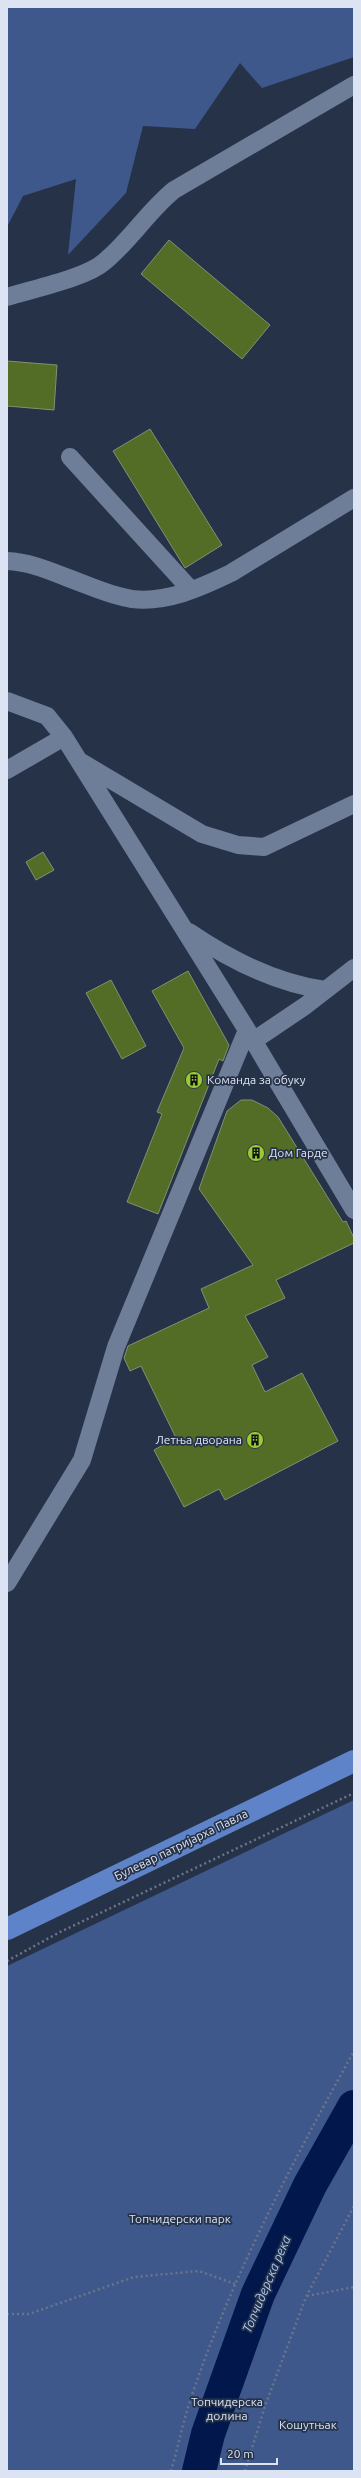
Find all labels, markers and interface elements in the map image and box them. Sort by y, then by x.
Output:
building icon: Команда за обуку [184,1070,204,1090]
place label: Команда за обуку [207,1073,306,1086]
building icon: Дом Гарде [246,1143,266,1163]
place label: Дом Гарде [269,1146,328,1159]
building icon: Летња дворана [245,1430,265,1450]
place label: Летња дворана [156,1433,242,1446]
street label: Булевар патријарха Павла [112,1807,250,1883]
park label: Топчидерски парк [129,2212,231,2225]
water label: Топчидерска река [239,2233,293,2335]
park label: Топчидерска долина [191,2395,263,2422]
park label: Кошутњак [279,2418,337,2431]
scale bar [221,2440,277,2466]
text: 20 m [227,2447,254,2460]

